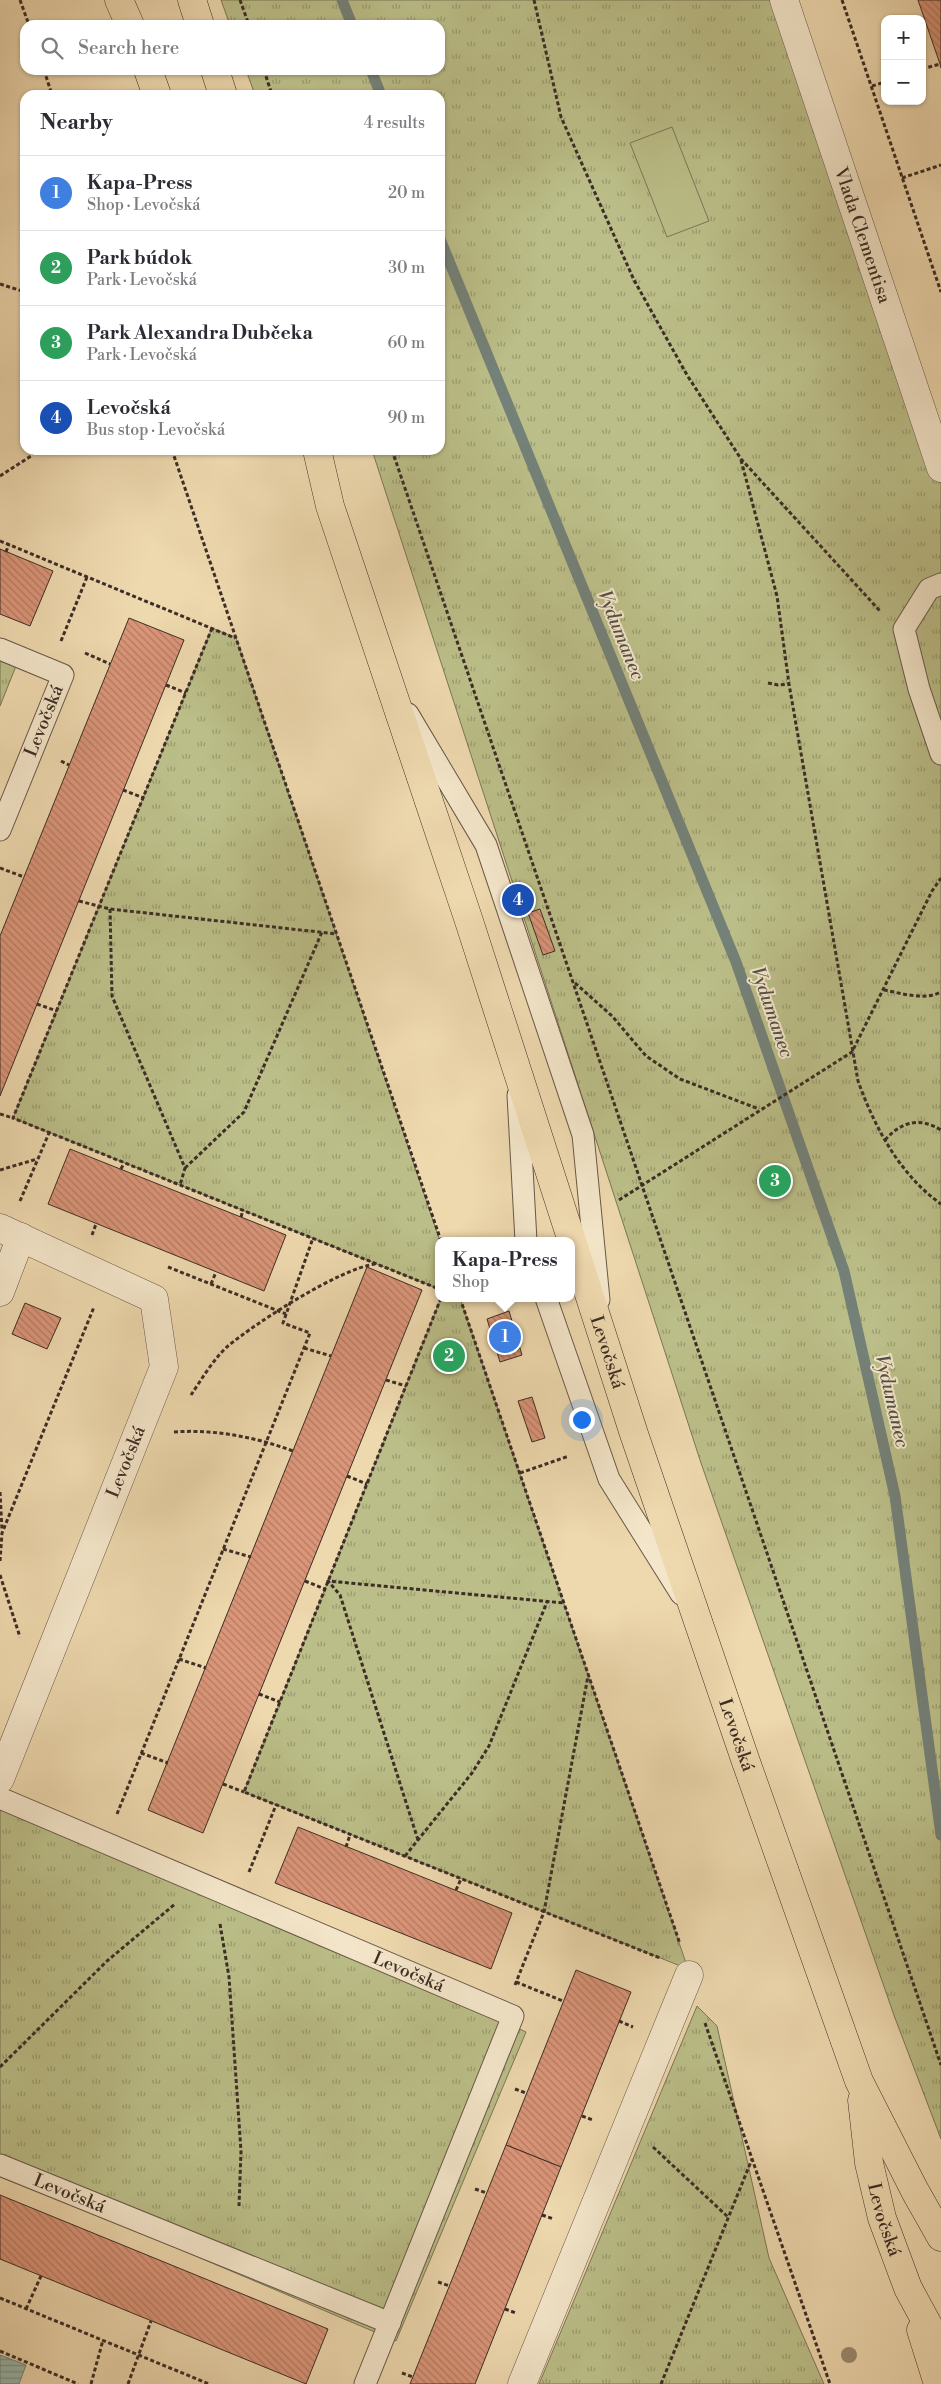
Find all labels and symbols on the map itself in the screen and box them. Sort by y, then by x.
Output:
street label: Vlada Clementisa [829,163,897,307]
water label: Vydumanec [592,587,650,683]
street label: Levočská [19,681,69,760]
pin: 4 [502,881,534,919]
water label: Vydumanec [745,963,799,1061]
pin: 3 [759,1162,791,1200]
street label: Levočská [585,1313,630,1393]
pin: 1 [489,1318,521,1356]
pin: 2 [433,1337,465,1375]
water label: Vydumanec [870,1352,914,1450]
your location [569,1407,595,1433]
street label: Levočská [101,1422,151,1501]
street label: Levočská [714,1695,760,1775]
street label: Levočská [369,1946,449,1997]
street label: Levočská [30,2168,110,2218]
street label: Levočská [863,2181,907,2260]

